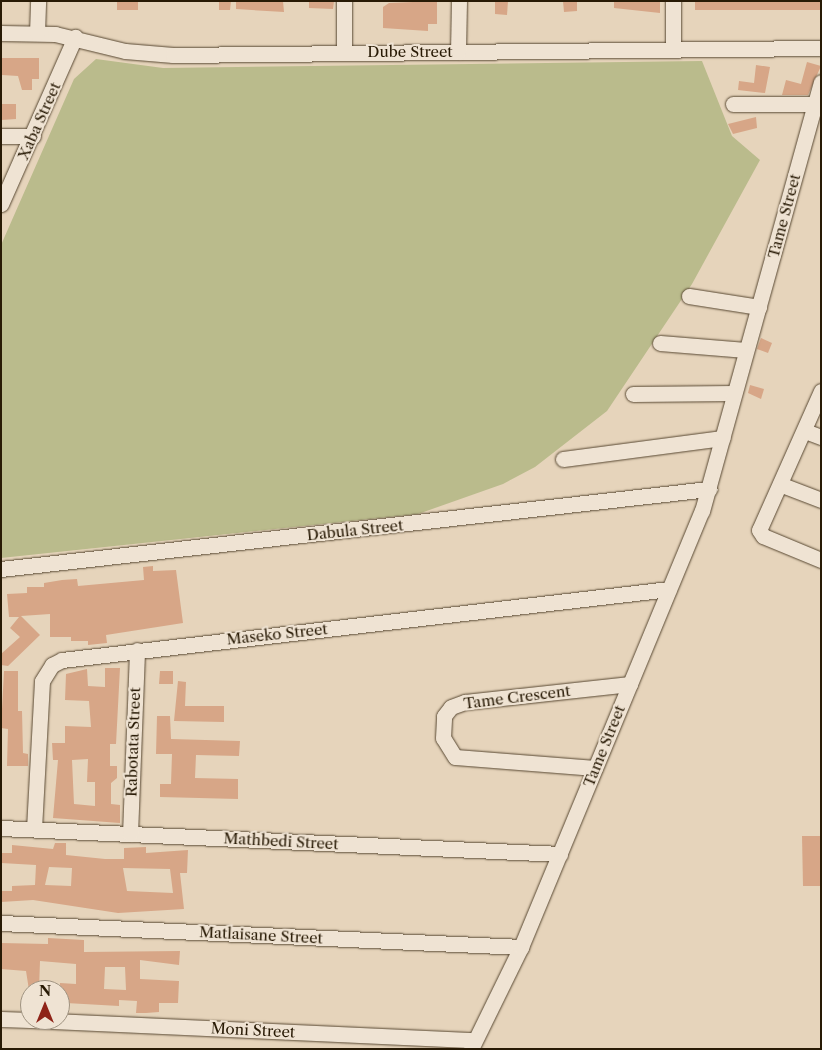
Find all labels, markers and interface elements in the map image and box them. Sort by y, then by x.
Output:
street label: Dube Street [367,43,453,61]
street label: Xaba Street [14,79,64,163]
street label: Tame Street [764,172,804,260]
street label: Dabula Street [306,516,404,544]
street label: Maseko Street [226,620,328,648]
street label: Tame Crescent [462,682,572,712]
street label: Rabotata Street [122,687,144,797]
street label: Tame Street [579,702,629,790]
street label: Mathbedi Street [223,829,339,853]
street label: Matlaisane Street [199,923,323,947]
north arrow [20,980,70,1030]
text: N [39,982,51,1000]
street label: Moni Street [210,1019,296,1041]

